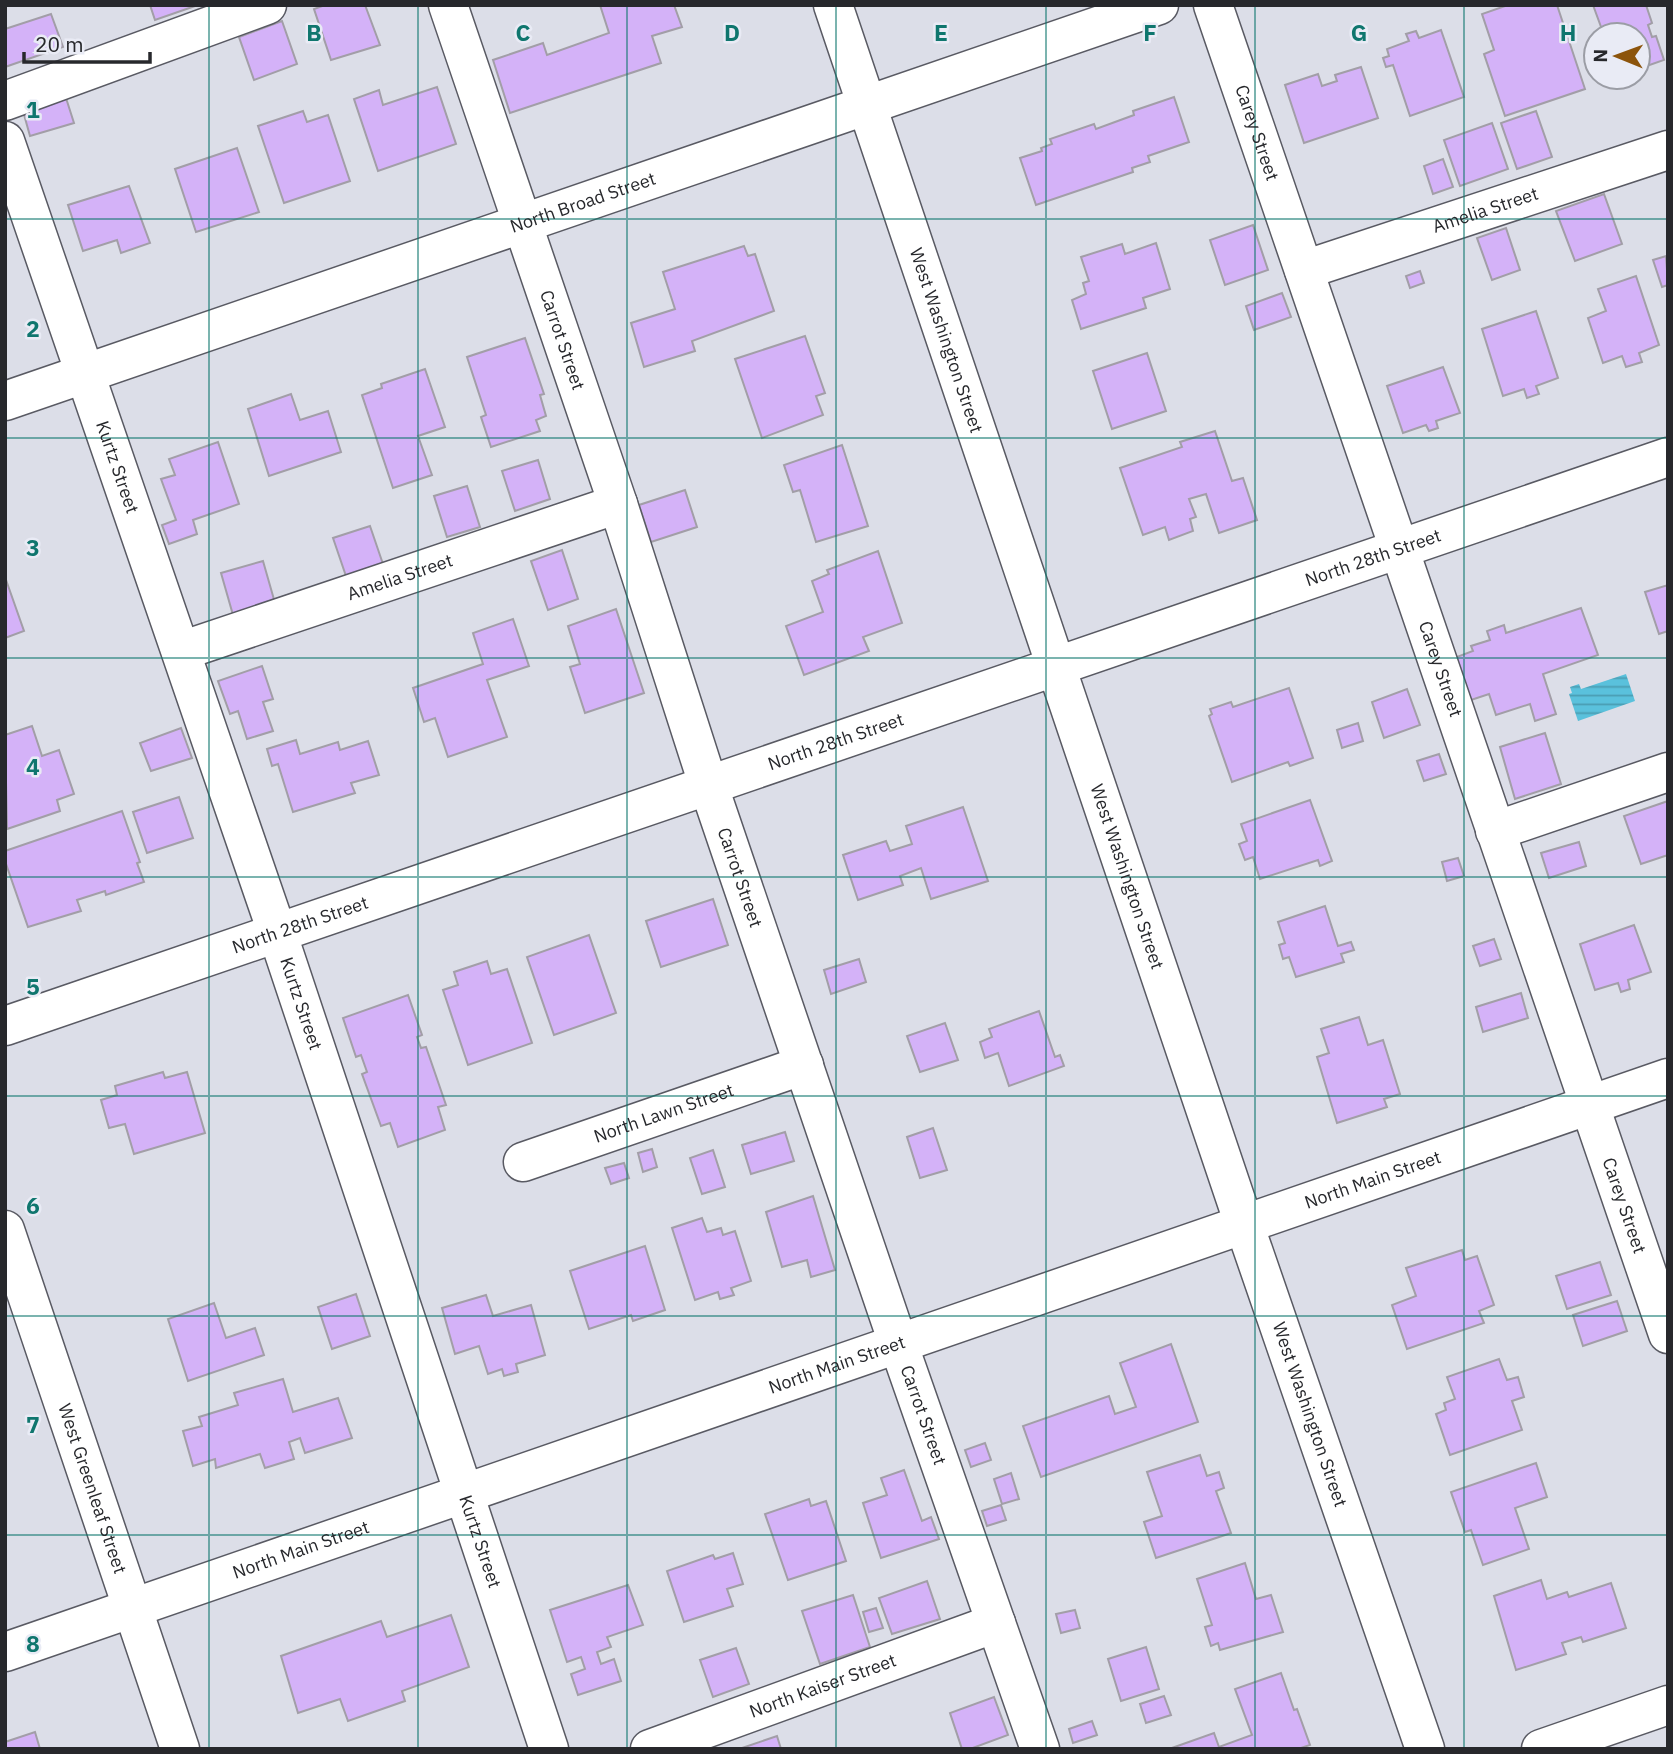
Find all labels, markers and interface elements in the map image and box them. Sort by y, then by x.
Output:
text: B [306,17,322,47]
text: C [516,17,531,47]
text: D [724,17,740,47]
text: E [934,17,948,47]
text: F [1143,17,1157,47]
text: G [1351,17,1367,47]
text: H [1560,17,1576,47]
scale bar [24,21,150,65]
north arrow [1582,21,1652,91]
text: 20 m [35,30,84,58]
text: N [1588,49,1612,63]
street label: Carey Street [1230,82,1284,184]
text: 1 [26,94,40,124]
street label: North Broad Street [507,167,659,238]
street label: Amelia Street [1429,182,1541,238]
street label: West Washington Street [905,245,988,436]
street label: Carrot Street [535,287,590,393]
text: 2 [26,313,40,343]
street label: Kurtz Street [91,418,144,516]
street label: North 28th Street [1302,524,1444,591]
text: 3 [26,532,40,562]
street label: Amelia Street [344,548,456,605]
street label: Carey Street [1414,618,1468,720]
street label: North 28th Street [765,707,907,775]
text: 4 [26,751,40,781]
street label: West Washington Street [1086,781,1169,972]
street label: Carrot Street [713,824,768,930]
street label: North 28th Street [229,891,371,958]
street label: Kurtz Street [275,954,327,1053]
text: 5 [26,971,40,1001]
street label: North Lawn Street [591,1078,737,1148]
street label: North Main Street [1301,1145,1444,1214]
street label: Carey Street [1597,1154,1652,1256]
text: 6 [26,1190,40,1220]
street label: West Washington Street [1268,1319,1353,1510]
street label: North Main Street [765,1330,908,1399]
street label: Carrot Street [896,1362,952,1468]
street label: West Greenleaf Street [53,1401,132,1576]
text: 7 [26,1409,40,1439]
street label: Kurtz Street [454,1492,507,1591]
street label: North Main Street [229,1515,372,1584]
text: 8 [26,1628,40,1658]
street label: North Kaiser Street [746,1648,899,1723]

